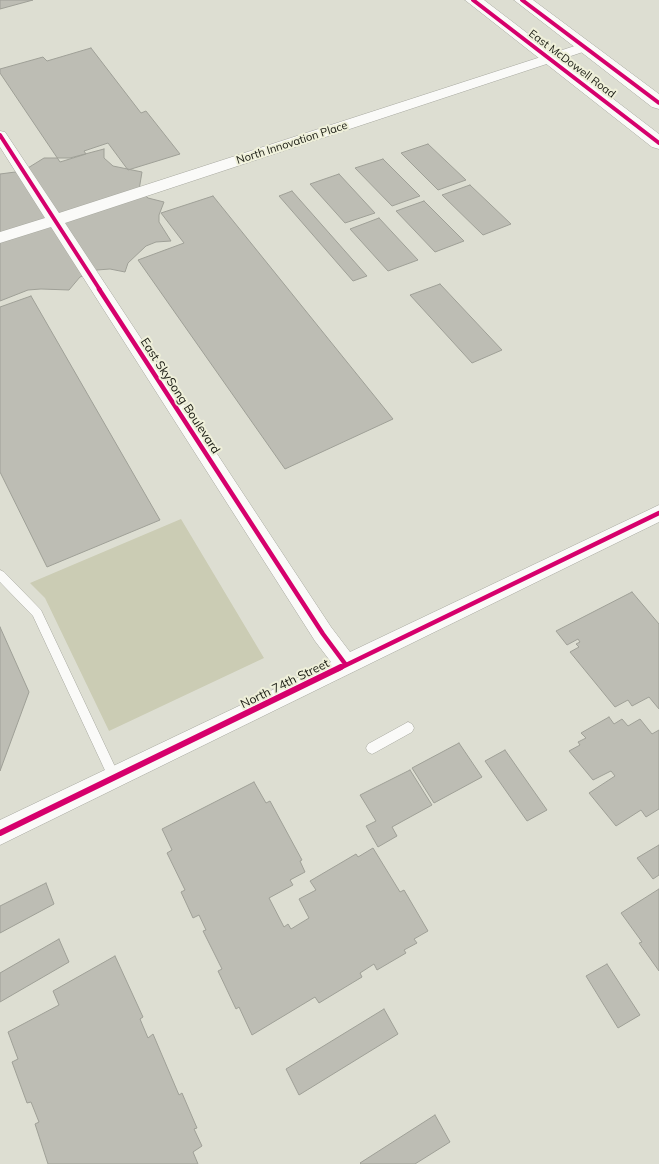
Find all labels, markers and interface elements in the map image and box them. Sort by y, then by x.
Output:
street label: East McDowell Road [526,27,618,101]
street label: North Innovation Place [235,119,349,167]
street label: East SkySong Boulevard [137,335,223,457]
street label: North 74th Street [238,656,332,712]

